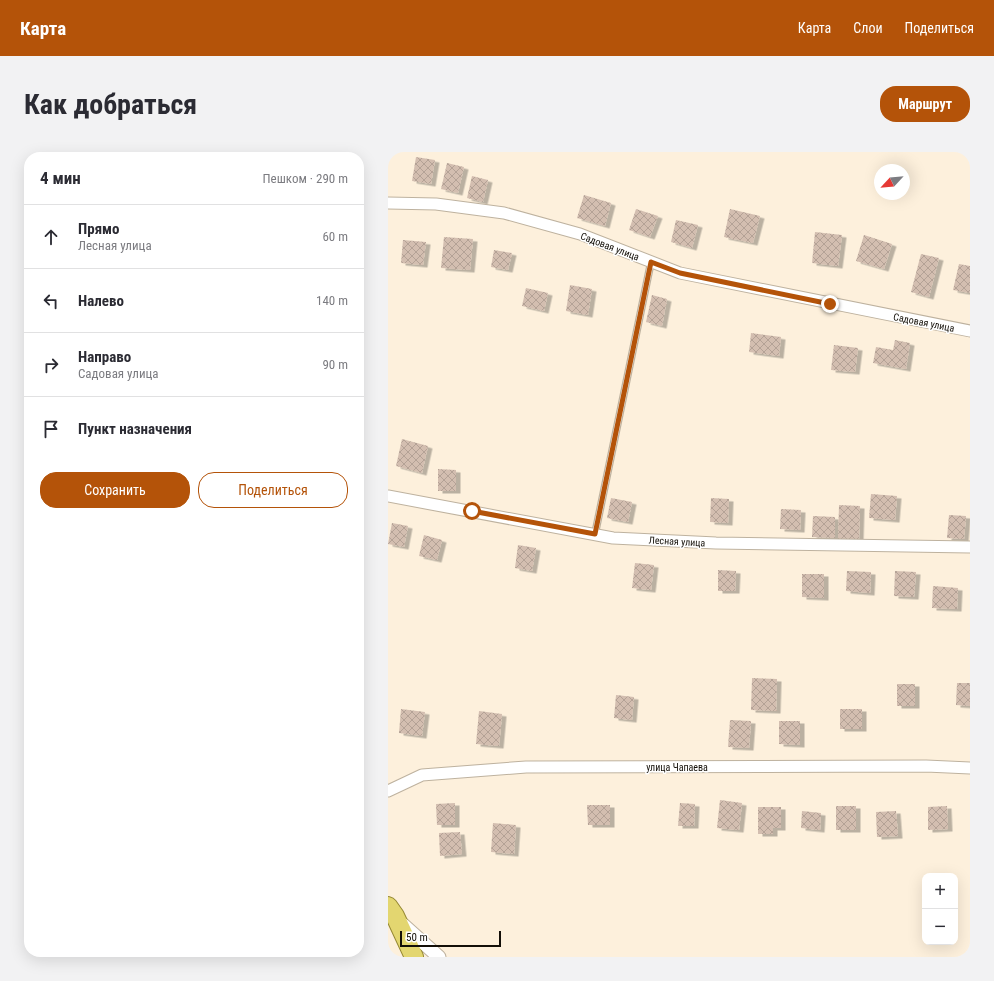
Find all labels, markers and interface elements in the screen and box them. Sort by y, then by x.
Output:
text: Карта [20,17,66,40]
text: Карта [798,20,831,36]
text: Слои [853,20,883,36]
text: Поделиться [905,20,974,36]
button: Маршрут [880,86,970,122]
text: Как добраться [24,88,197,121]
north arrow [874,164,910,200]
text: 4 мин [40,168,81,188]
text: Пешком · 290 m [262,171,348,186]
text: Прямо [78,220,119,238]
icon: ahead [40,226,62,248]
text: 60 m [322,229,348,244]
street label: Садовая улица [579,230,641,263]
text: Лесная улица [78,238,152,253]
icon: left [40,290,62,312]
text: Налево [78,292,124,310]
text: 140 m [316,293,348,308]
route end [821,295,839,313]
street label: Садовая улица [892,311,956,334]
text: Направо [78,348,131,366]
icon: right [40,354,62,376]
text: 90 m [322,357,348,372]
text: Садовая улица [78,366,159,381]
icon: arrive [40,418,62,440]
text: Пункт назначения [78,420,192,438]
button: Сохранить [40,472,190,508]
button: Поделиться [198,472,348,508]
route start [463,502,481,520]
street label: Лесная улица [648,535,706,548]
street label: улица Чапаева [646,762,708,773]
map controls [922,873,958,945]
button: + [922,873,958,909]
button: − [922,909,958,945]
scale bar [400,929,501,948]
text: 50 m [406,931,428,944]

